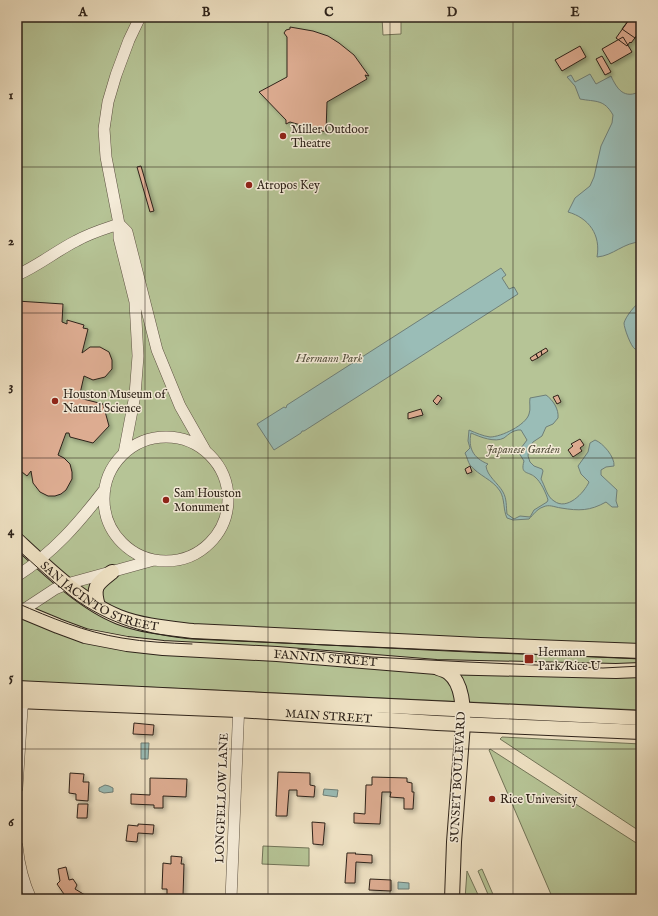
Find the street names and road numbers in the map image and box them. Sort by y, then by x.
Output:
street label: SAN JACINTO STREET [37,558,160,634]
street label: FANNIN STREET [273,646,378,670]
street label: MAIN STREET [285,706,373,726]
street label: SUNSET BOULEVARD [447,711,469,843]
street label: LONGFELLOW LANE [212,733,232,863]

